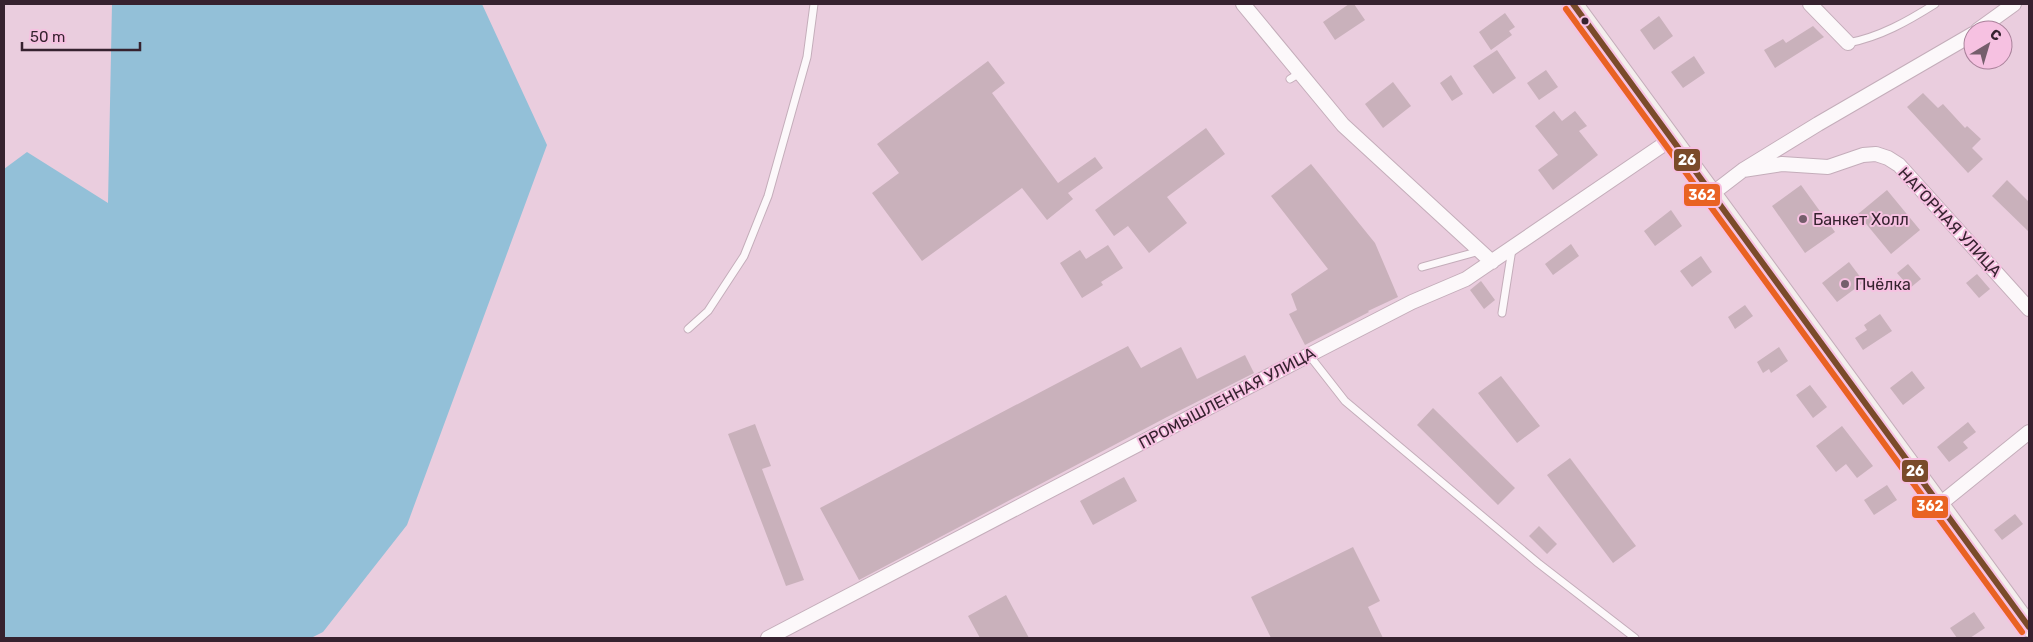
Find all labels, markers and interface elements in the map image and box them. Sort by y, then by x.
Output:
unlabelled marker [1580,16,1590,26]
scale bar [22,20,140,52]
north arrow [1963,20,2013,70]
text: С [1987,25,2005,45]
text: 50 m [30,28,65,46]
line badge: 26 [1673,148,1701,172]
text: 26 [1678,152,1696,169]
street label: НАГОРНАЯ УЛИЦА [1894,163,2006,281]
line badge: 362 [1683,183,1721,207]
text: 362 [1688,187,1716,204]
place label: Банкет Холл [1813,210,1909,229]
marker: Банкет Холл [1797,213,1809,225]
place label: Пчёлка [1855,275,1911,294]
marker: Пчёлка [1839,278,1851,290]
street label: ПРОМЫШЛЕННАЯ УЛИЦА [1135,343,1319,453]
line badge: 26 [1901,459,1929,483]
text: 26 [1906,463,1924,480]
line badge: 362 [1911,495,1949,519]
text: 362 [1916,498,1944,515]

